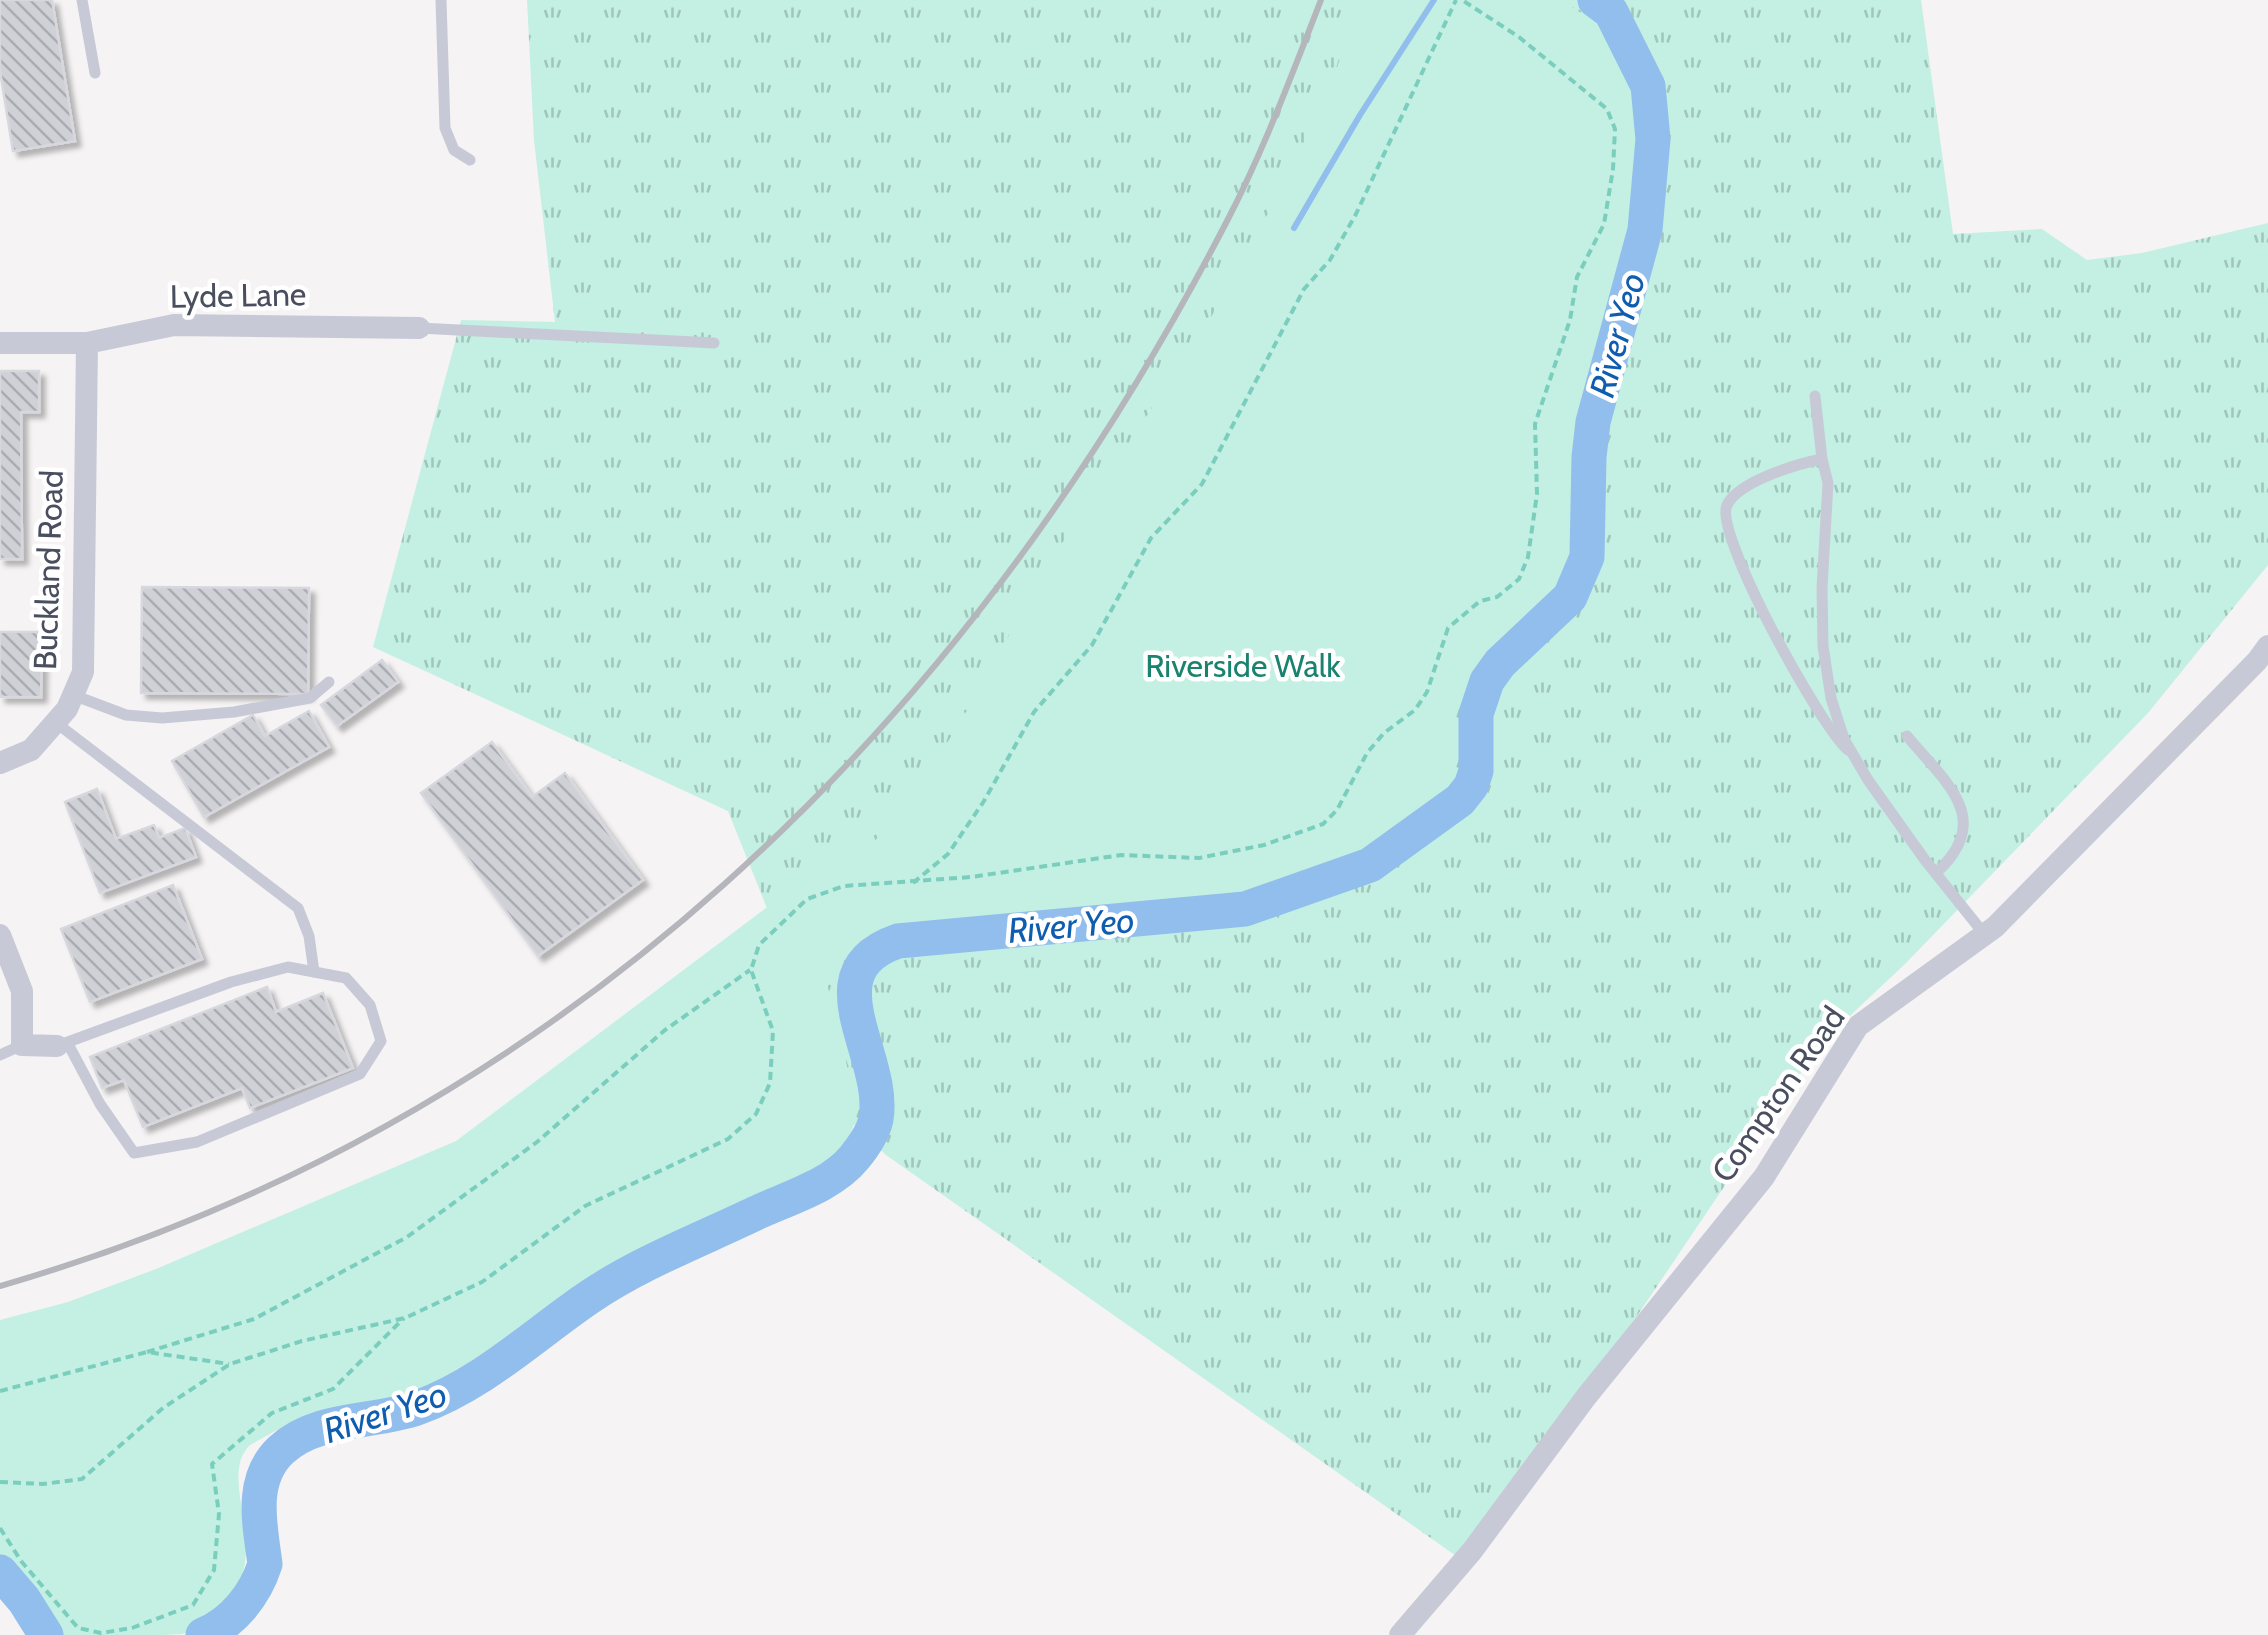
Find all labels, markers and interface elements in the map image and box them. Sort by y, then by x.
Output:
water label: River Yeo [1580,268,1654,402]
street label: Lyde Lane [169,274,307,316]
street label: Buckland Road [25,470,71,670]
park label: Riverside Walk [1145,646,1341,685]
water label: River Yeo [1006,898,1136,952]
street label: Compton Road [1703,999,1853,1189]
water label: River Yeo [318,1372,452,1452]

